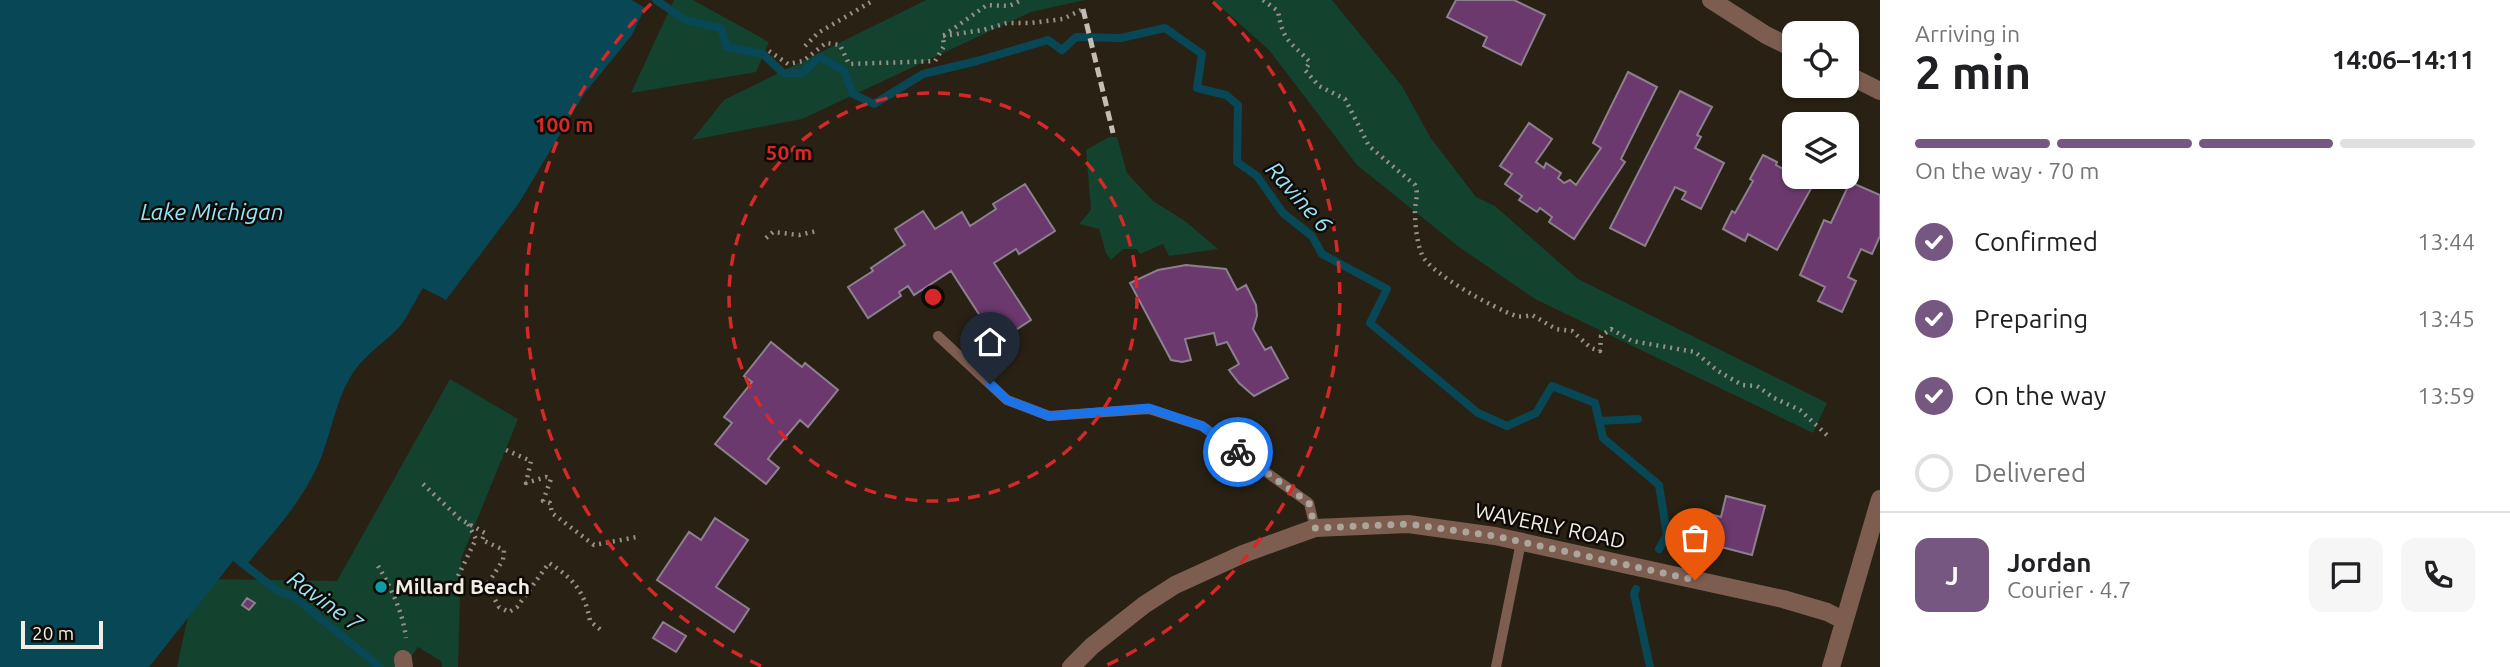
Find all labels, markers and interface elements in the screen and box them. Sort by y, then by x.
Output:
map controls [1782,21,1859,189]
button: locate [1782,21,1859,98]
text: Arriving in [1915,21,2020,46]
text: 14:06–14:11 [2332,45,2475,74]
text: 2 min [1915,46,2031,98]
text: 100 m [535,112,593,136]
button: layers [1782,112,1859,189]
text: 50 m [766,140,812,164]
water label: Ravine 6 [1261,156,1337,237]
text: On the way · 70 m [1915,158,2099,183]
water label: Lake Michigan [140,199,284,224]
icon: check [1915,223,1953,261]
text: Confirmed [1974,227,2098,256]
text: 13:44 [2417,229,2475,254]
centre of rings [921,285,945,309]
icon: check [1915,300,1953,338]
text: Preparing [1974,304,2088,333]
text: 13:45 [2417,306,2475,331]
pin [960,312,1020,384]
icon: home [971,323,1009,361]
icon: check [1915,377,1953,415]
text: On the way [1974,381,2106,410]
text: 13:59 [2417,383,2475,408]
courier [1203,417,1273,487]
icon: bike [1219,433,1257,471]
text: Delivered [1974,458,2086,487]
street label: WAVERLY ROAD [1473,497,1628,553]
pin [1665,508,1725,580]
icon: bag [1676,519,1714,557]
button: chat [2309,538,2383,612]
button: phone [2401,538,2475,612]
text: Jordan [2007,548,2092,577]
text: J [1945,561,1959,590]
water label: Ravine 7 [283,565,368,636]
place label: Millard Beach [395,574,530,598]
text: Courier · 4.7 [2007,577,2131,602]
marker: Millard Beach [373,579,389,595]
scale bar [21,618,103,650]
text: 20 m [32,622,74,644]

